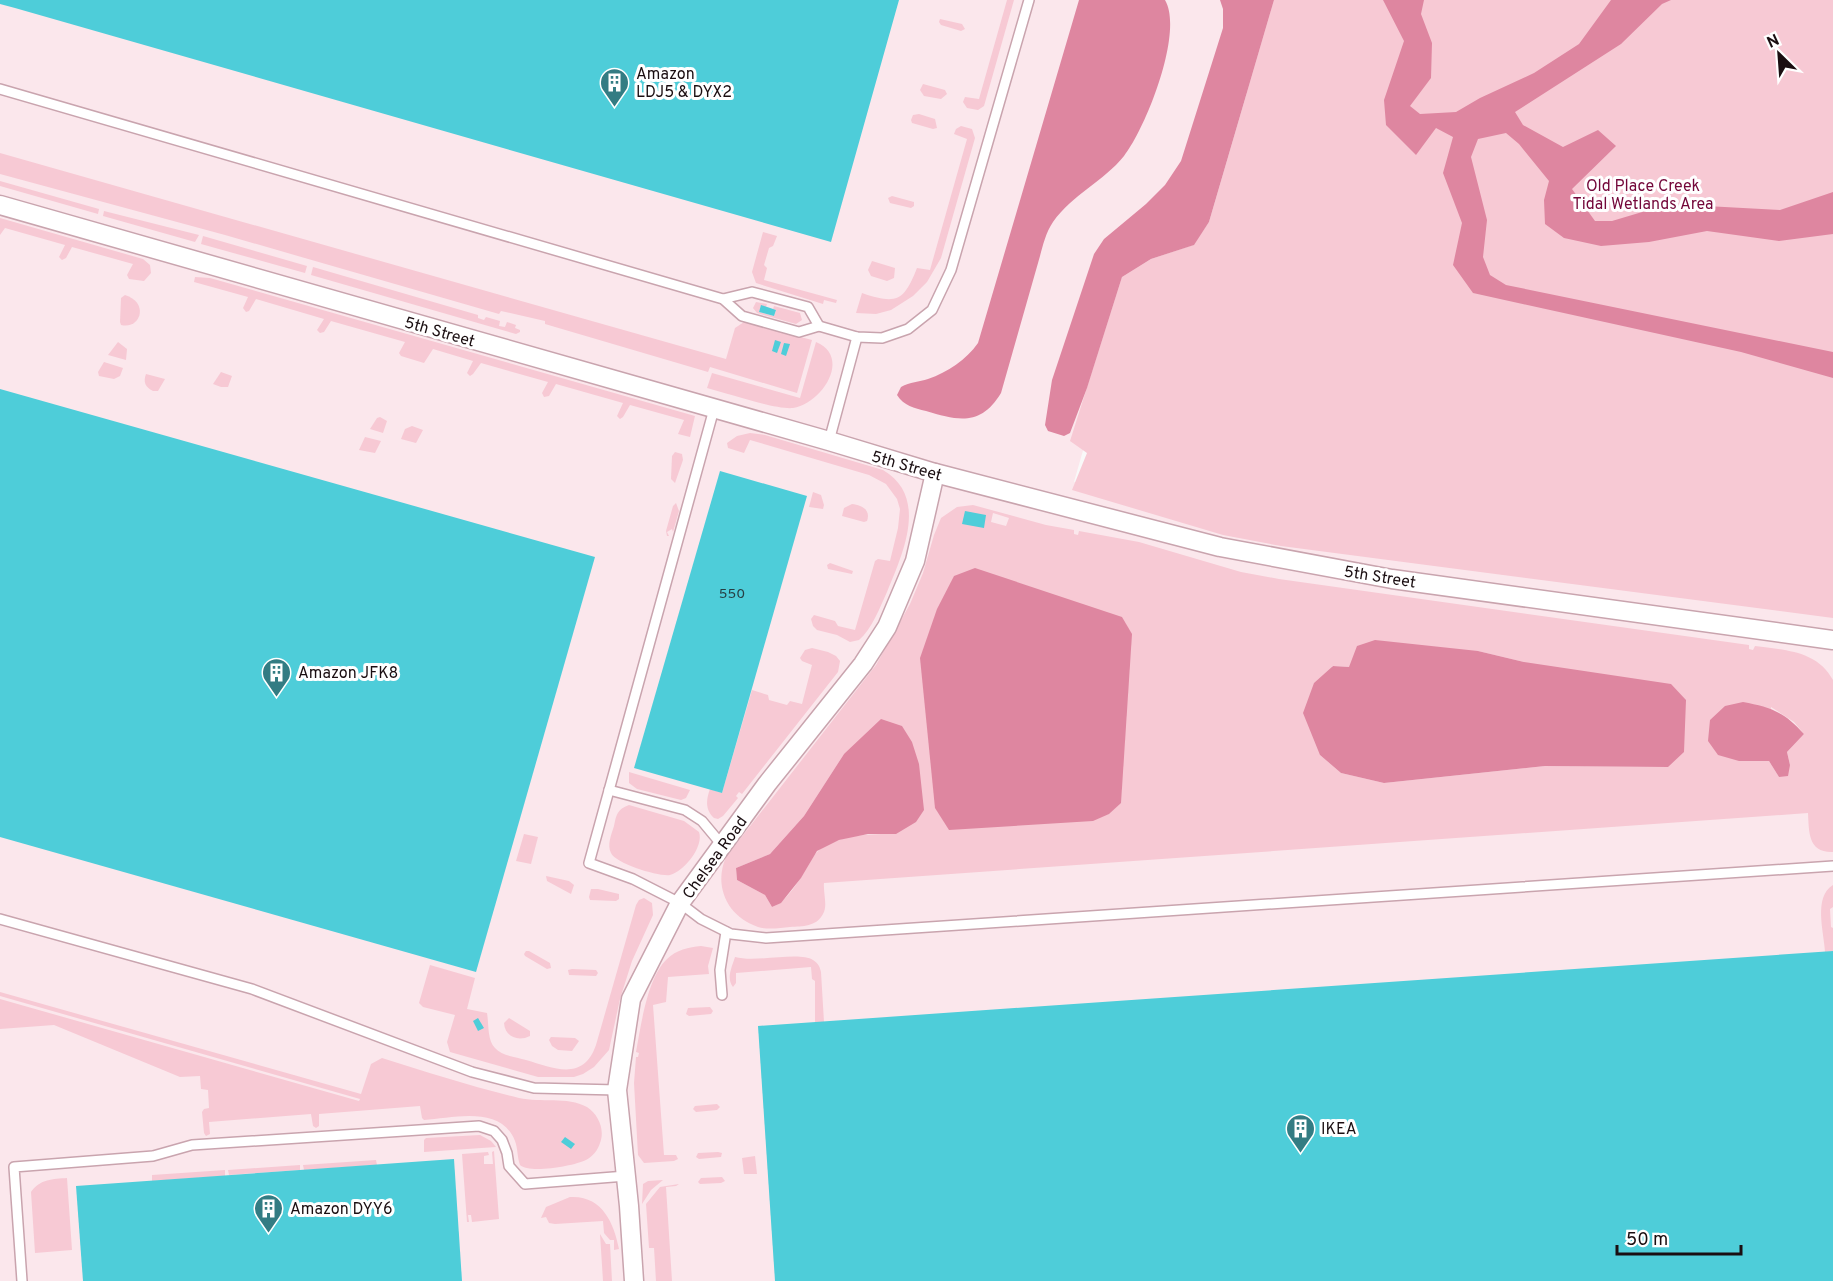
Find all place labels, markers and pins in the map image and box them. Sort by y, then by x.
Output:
place label: Amazon LDJ5 & DYX2 [636,65,732,103]
building icon: Amazon LDJ5 & DYX2 [599,66,631,108]
building icon: Amazon JFK8 [261,656,293,698]
place label: Amazon JFK8 [298,664,398,684]
building icon: IKEA [1284,1112,1316,1154]
place label: IKEA [1321,1120,1357,1140]
building icon: Amazon DYY6 [253,1192,285,1234]
place label: Amazon DYY6 [290,1200,393,1220]

